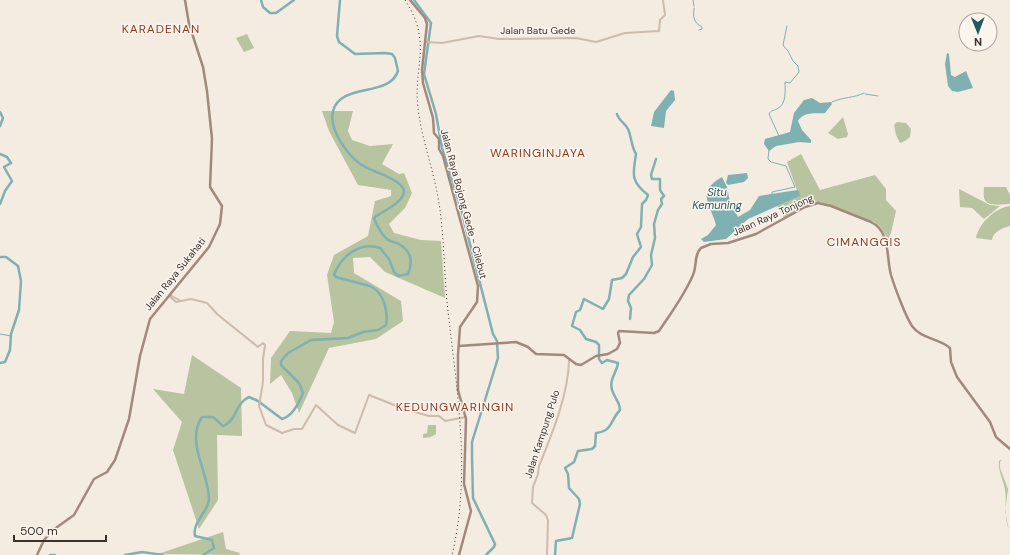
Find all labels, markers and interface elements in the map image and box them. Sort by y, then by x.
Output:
north arrow [958,12,998,52]
district label: KARADENAN [122,21,200,37]
street label: Jalan Batu Gede [500,24,576,37]
text: N [974,35,982,49]
street label: Jalan Raya Bojong Gede - Cilebut [438,128,490,280]
district label: WARINGINJAYA [490,145,586,161]
water label: Situ Kemuning [692,185,743,212]
street label: Jalan Raya Tonjong [731,191,816,239]
district label: CIMANGGIS [827,234,901,250]
street label: Jalan Raya Sukahati [142,235,208,313]
street label: Jalan Kampung Pulo [522,388,562,480]
district label: KEDUNGWARINGIN [396,399,514,415]
scale bar [14,517,106,543]
text: 500 m [20,523,58,539]

